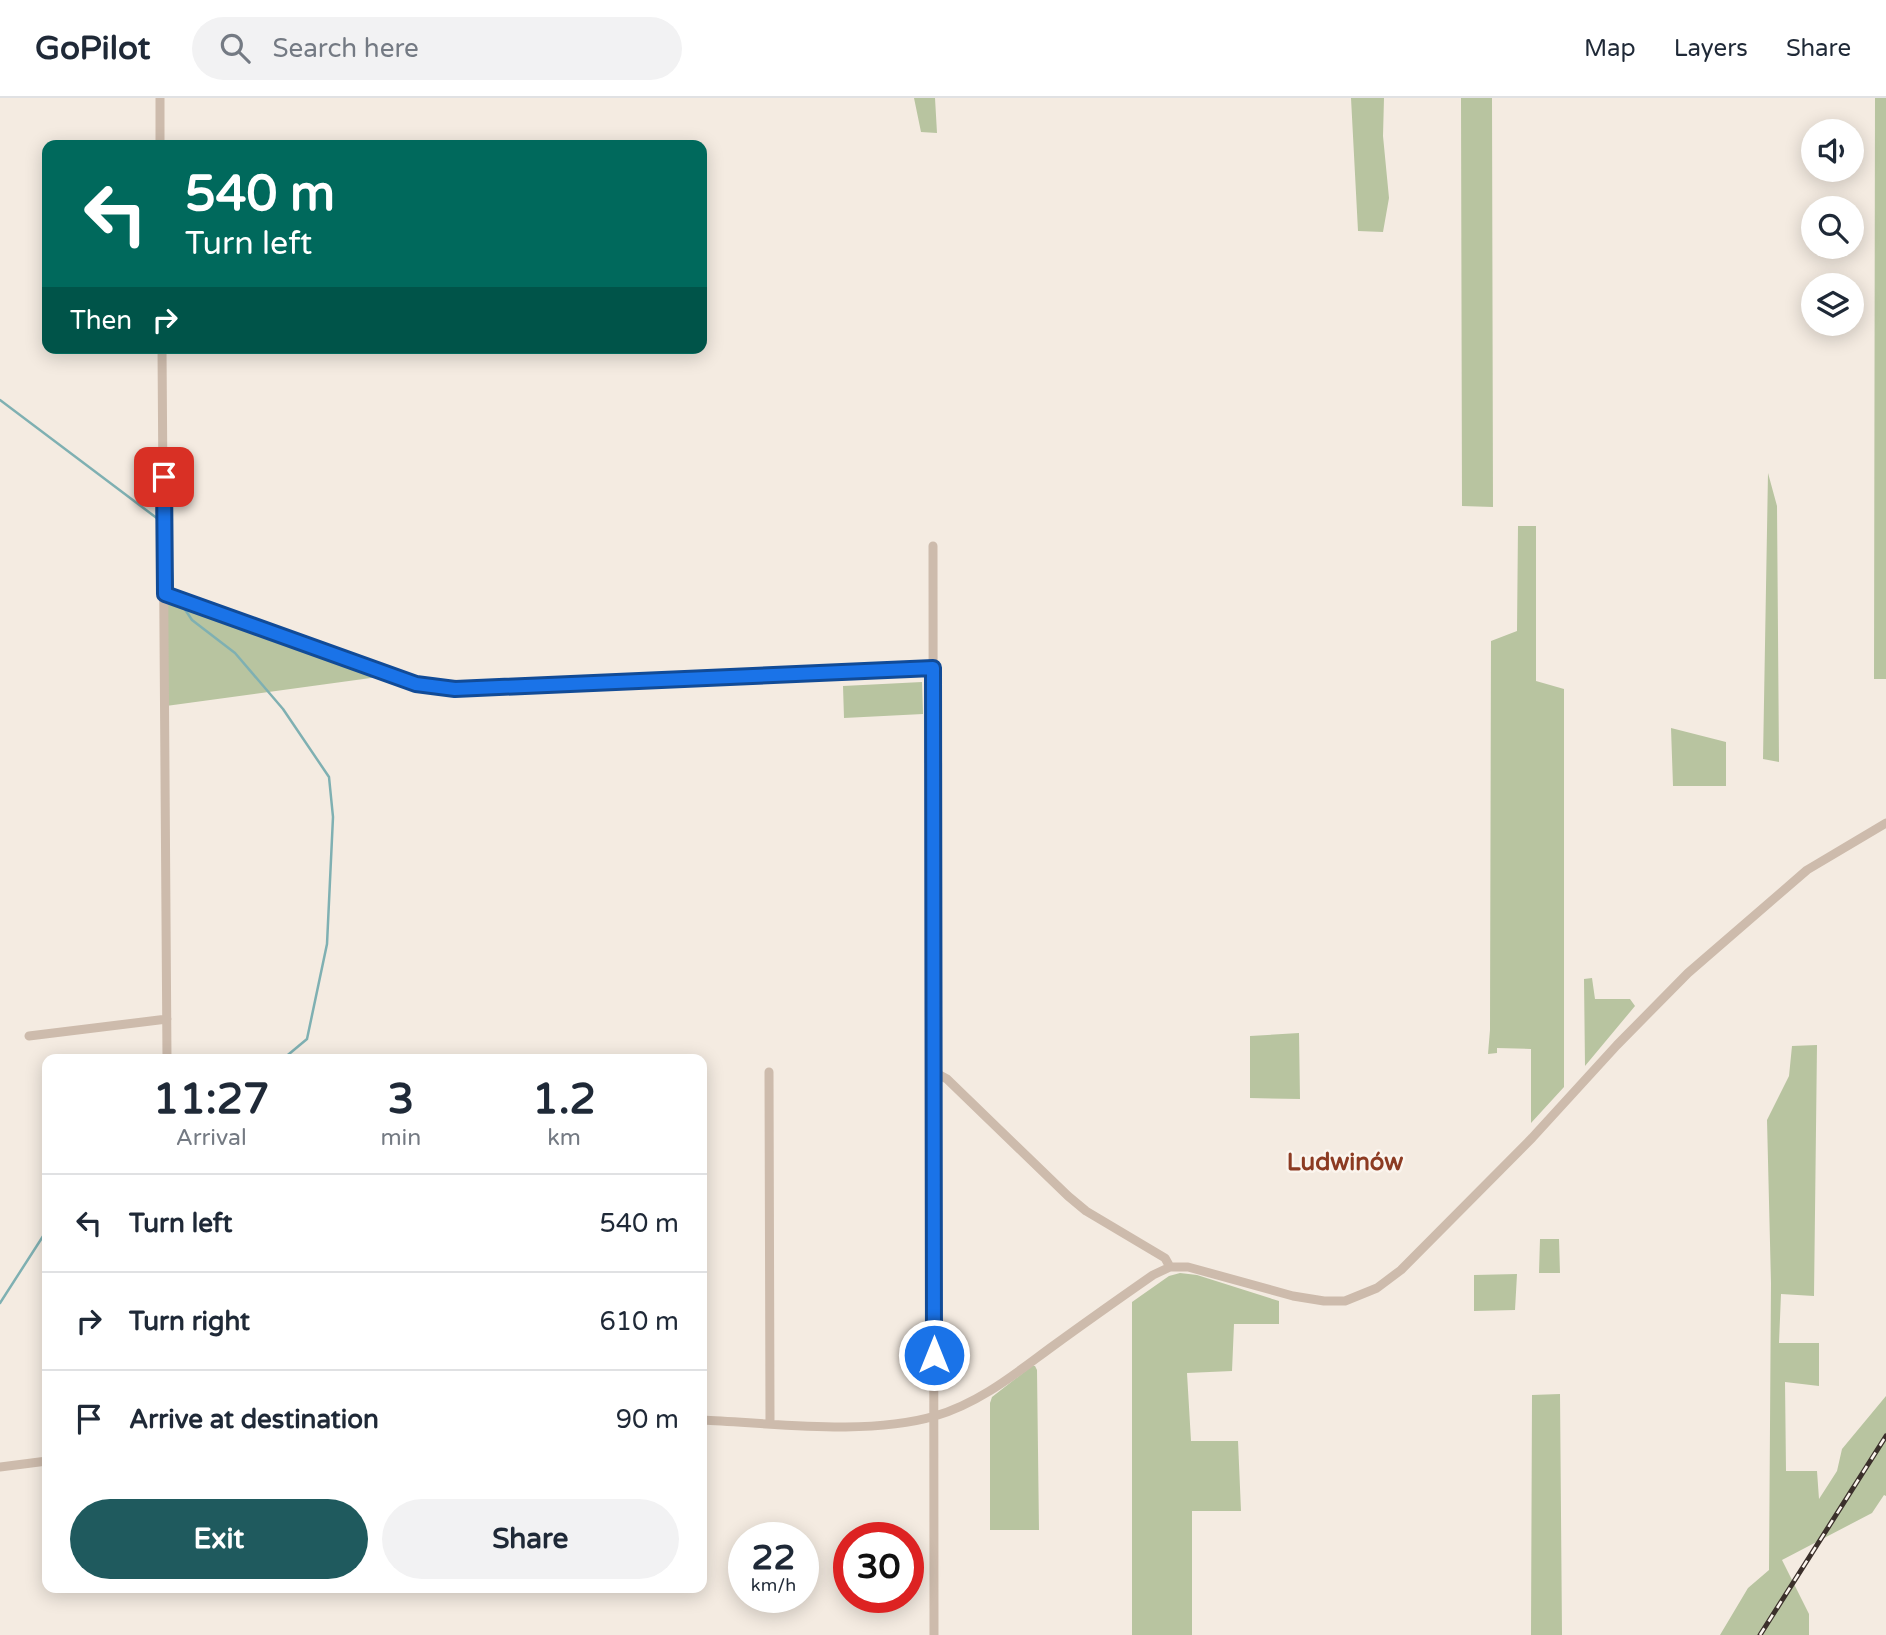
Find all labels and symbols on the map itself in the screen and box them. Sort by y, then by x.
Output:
pin [134,447,194,507]
district label: Ludwinów [1287,1148,1403,1177]
position arrow [897,1318,971,1392]
speed limit sign: 30 [833,1522,924,1613]

